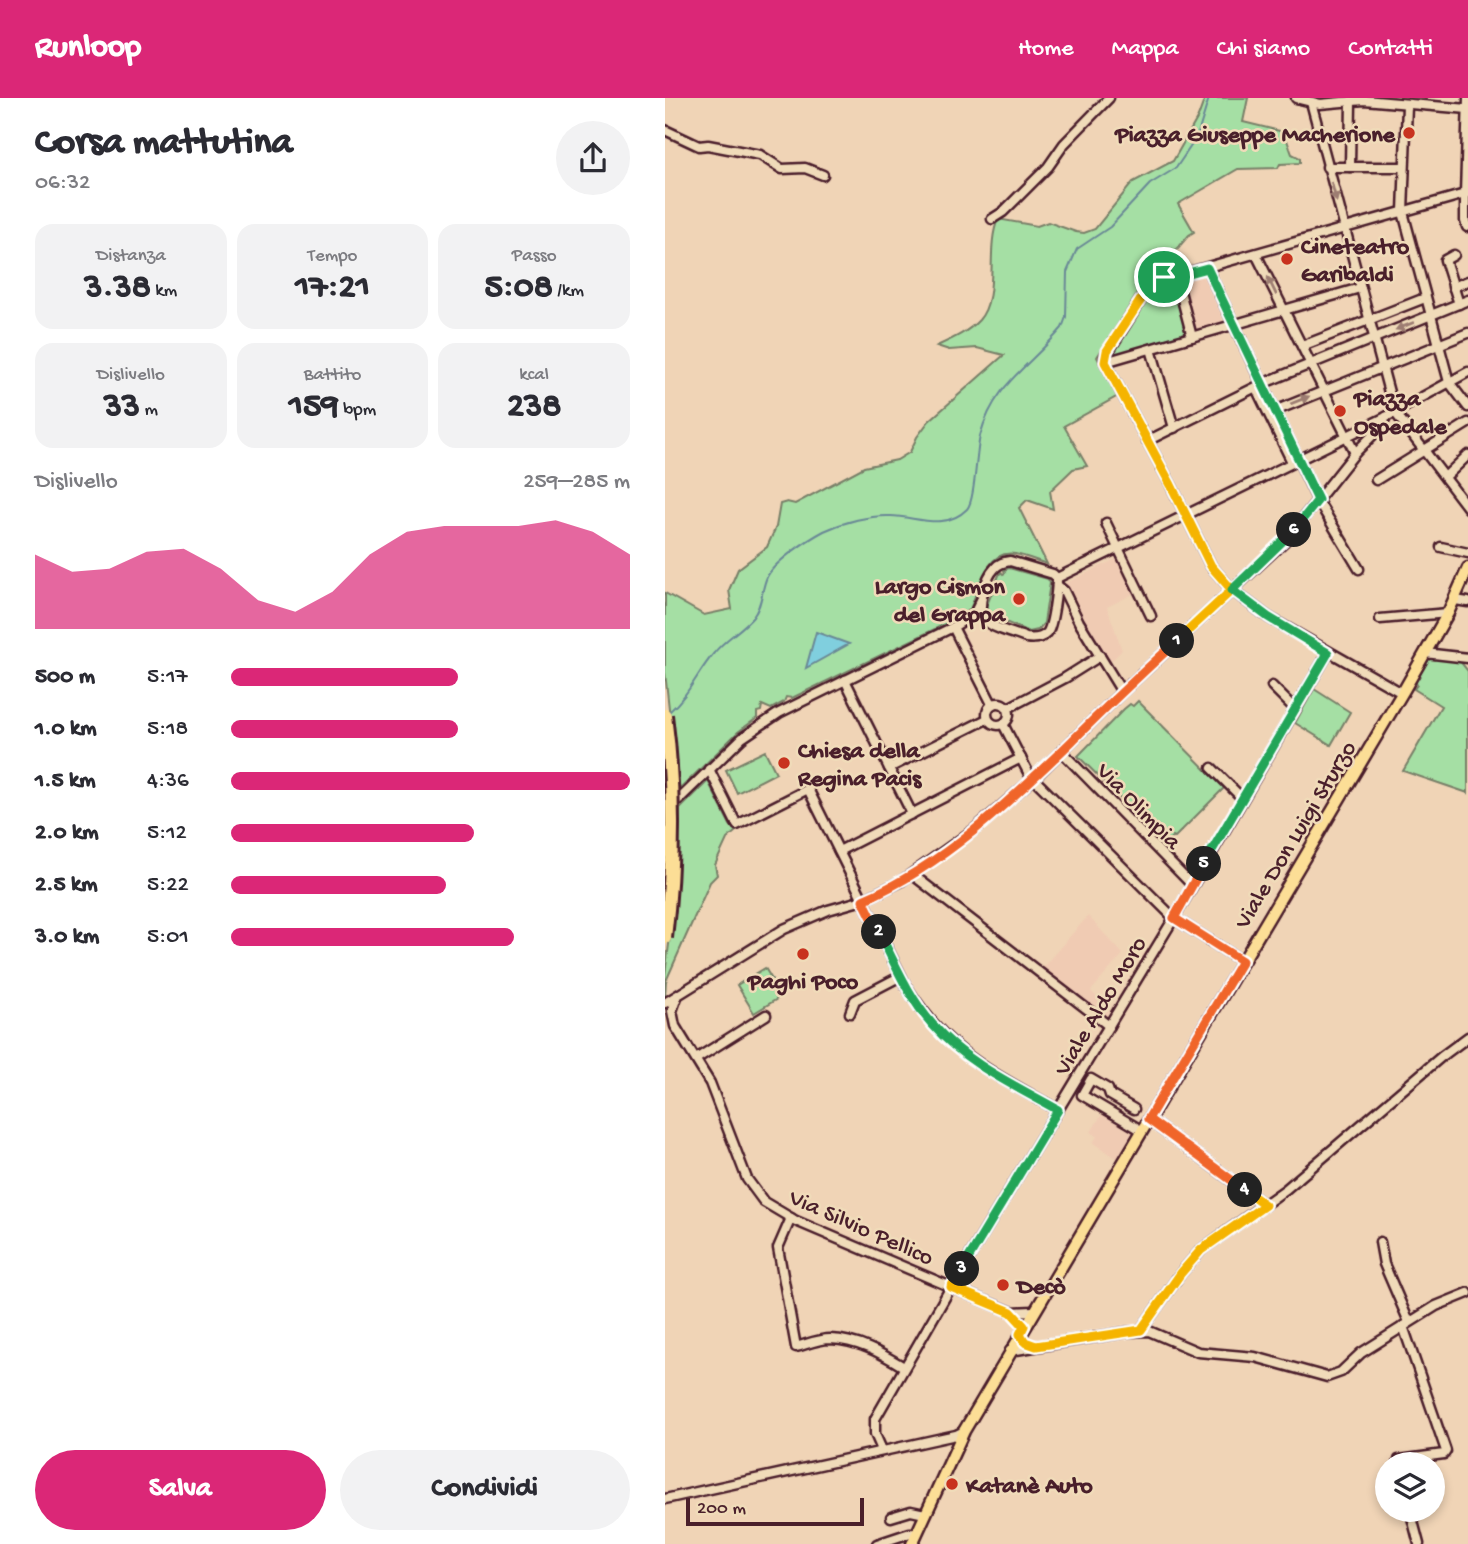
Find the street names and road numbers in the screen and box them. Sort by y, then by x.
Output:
street label: Viale Don Luigi Sturzo [1229,737,1365,936]
street label: Via Olimpia [1088,757,1187,858]
street label: Viale Aldo Moro [1049,932,1155,1082]
street label: Via Silvio Pellico [783,1184,937,1274]

